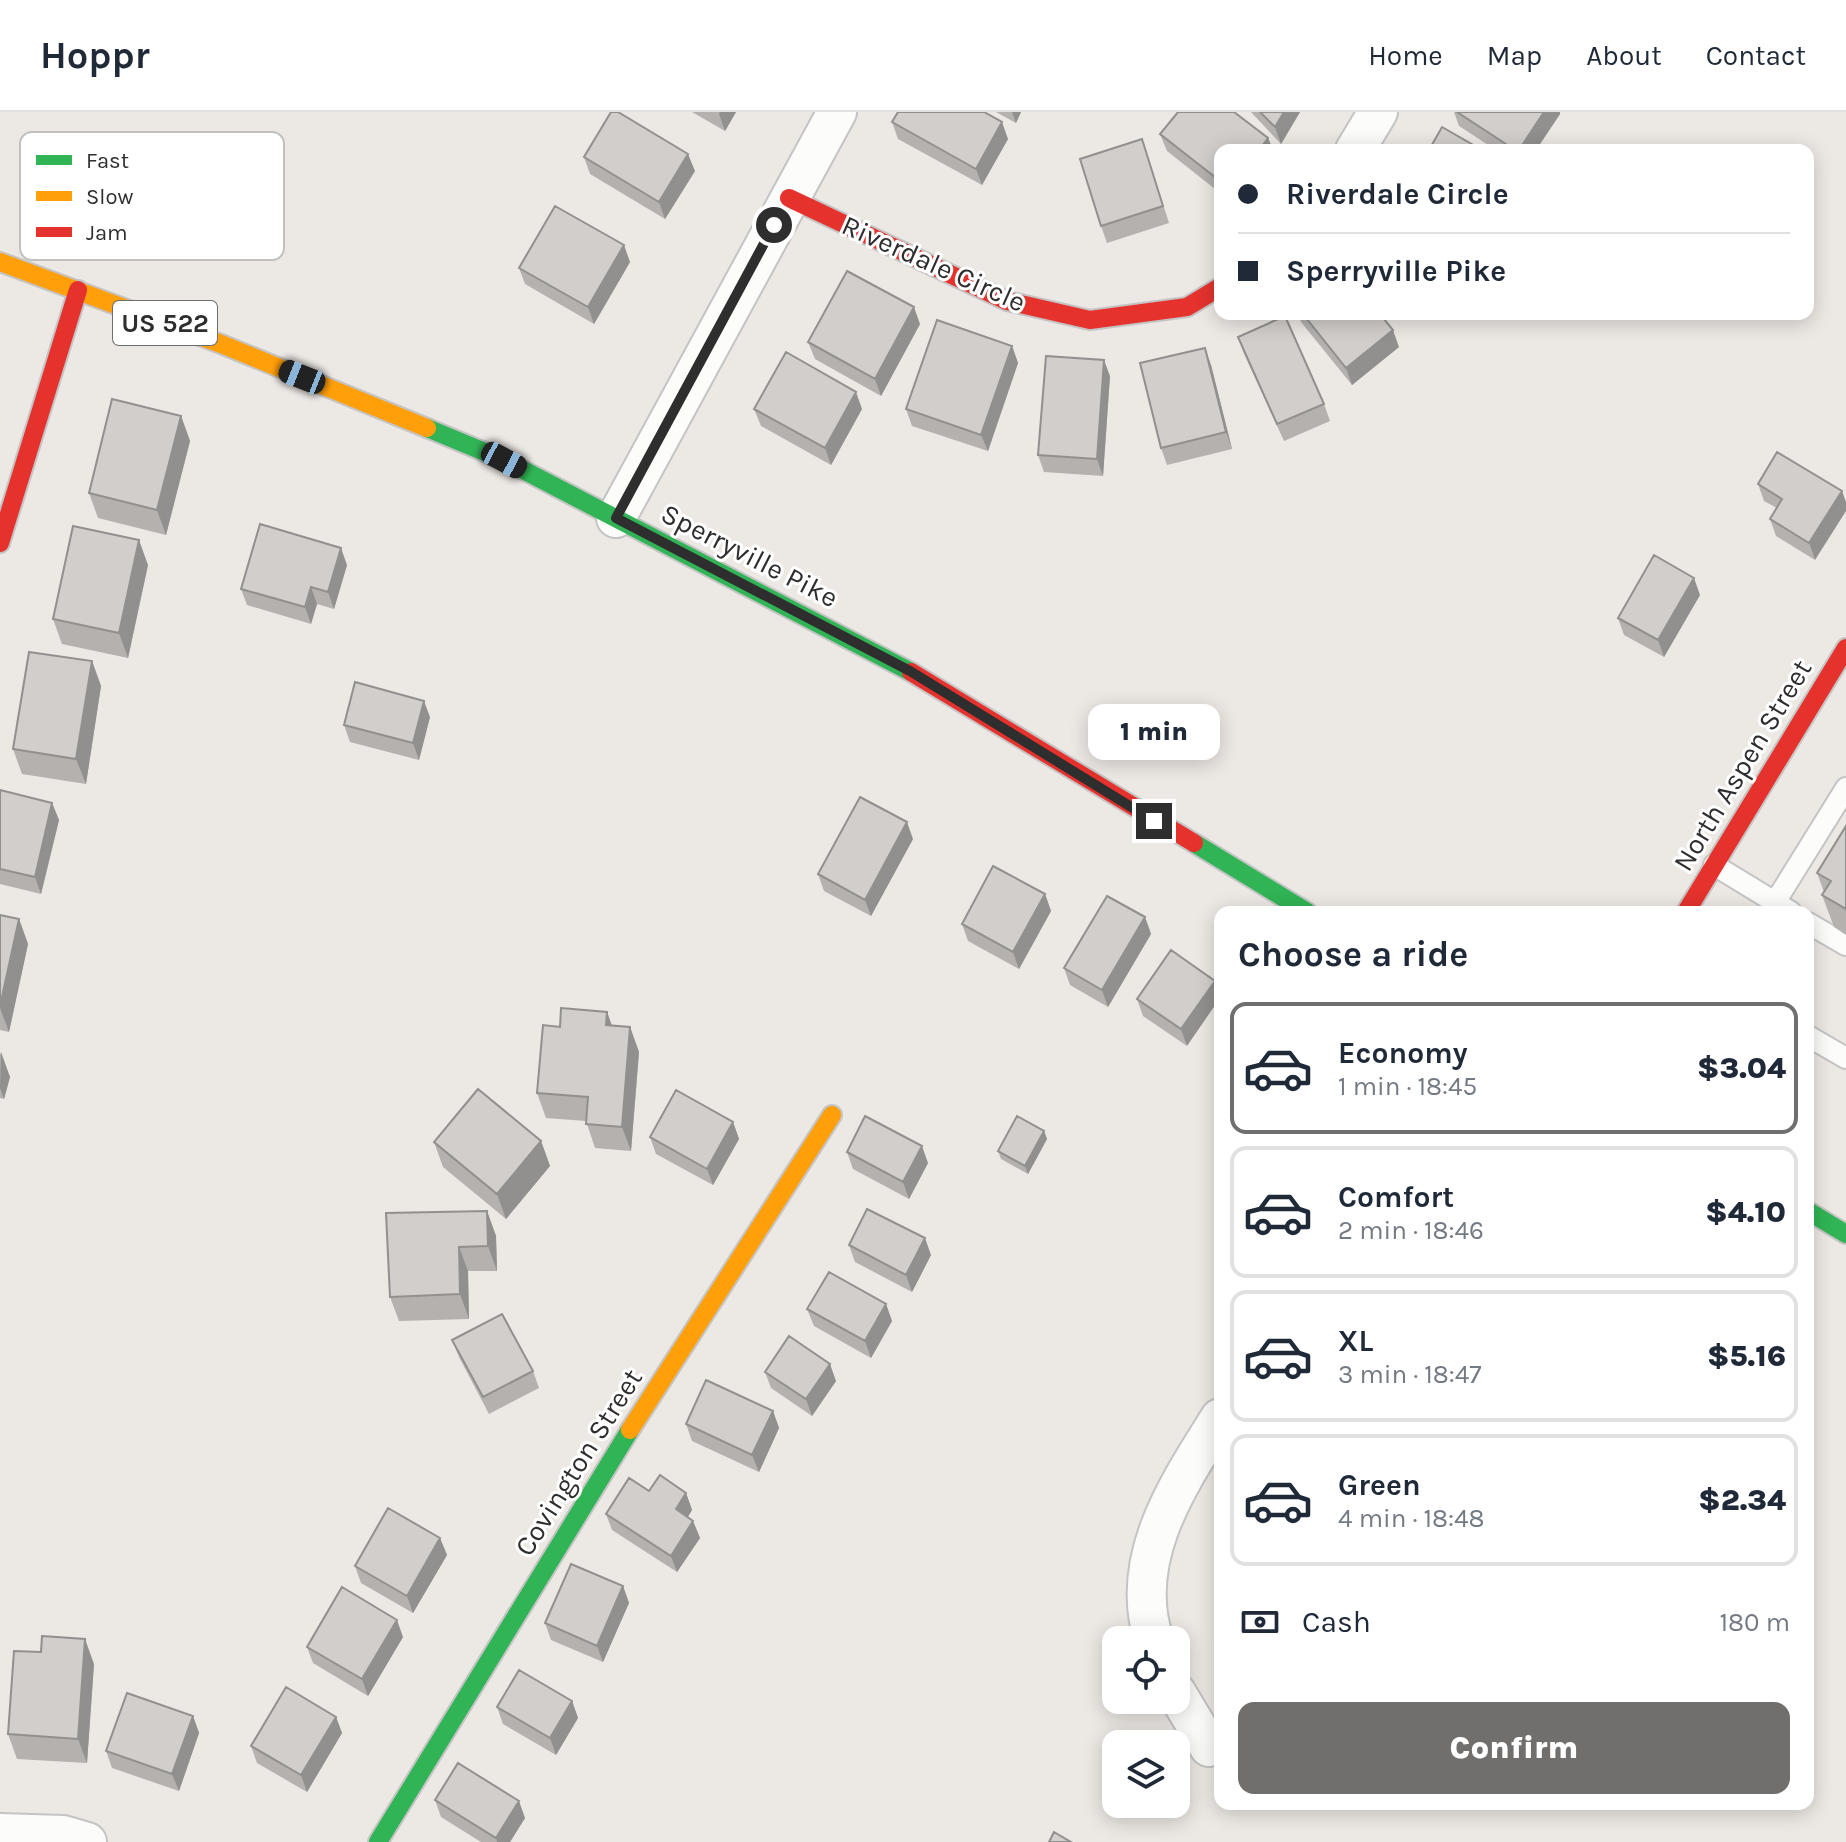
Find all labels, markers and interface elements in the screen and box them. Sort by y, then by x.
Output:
text: Hoppr [40,33,150,78]
text: Home [1368,39,1443,72]
text: Map [1487,39,1542,72]
text: About [1586,39,1662,72]
text: Contact [1706,39,1806,72]
legend [20,132,284,260]
text: Fast [86,148,129,174]
text: Riverdale Circle [1286,176,1509,212]
text: Slow [86,184,133,210]
route start [756,207,792,243]
street label: Riverdale Circle [837,208,1031,319]
text: Jam [86,220,128,246]
text: Sperryville Pike [1286,253,1506,289]
road number: US 522 [113,301,217,345]
car [275,357,329,397]
car [477,438,531,482]
street label: Sperryville Pike [656,497,844,614]
street label: North Aspen Street [1666,654,1819,877]
callout: 1 min [1088,705,1220,761]
text: 1 min [1120,716,1188,747]
route end [1136,803,1172,839]
text: Choose a ride [1238,933,1468,975]
icon: car [1242,1032,1314,1104]
text: Economy [1338,1035,1468,1071]
text: $3.04 [1697,1050,1786,1086]
text: 1 min · 18:45 [1338,1071,1477,1102]
icon: car [1242,1176,1314,1248]
text: Comfort [1338,1179,1454,1215]
text: $4.10 [1705,1194,1786,1230]
text: 2 min · 18:46 [1338,1215,1484,1246]
icon: car [1242,1320,1314,1392]
text: XL [1338,1323,1373,1359]
text: $5.16 [1707,1338,1786,1374]
text: 3 min · 18:47 [1338,1359,1482,1390]
street label: Covington Street [508,1363,649,1562]
icon: car [1242,1464,1314,1536]
text: Green [1338,1467,1421,1503]
text: $2.34 [1698,1482,1786,1518]
text: 4 min · 18:48 [1338,1503,1485,1534]
icon: cash [1238,1600,1282,1644]
text: Cash [1302,1604,1371,1640]
text: 180 m [1720,1607,1790,1638]
map controls [1102,1626,1190,1818]
button: locate [1102,1626,1190,1714]
button: Confirm [1238,1702,1790,1794]
button: layers [1102,1730,1190,1818]

